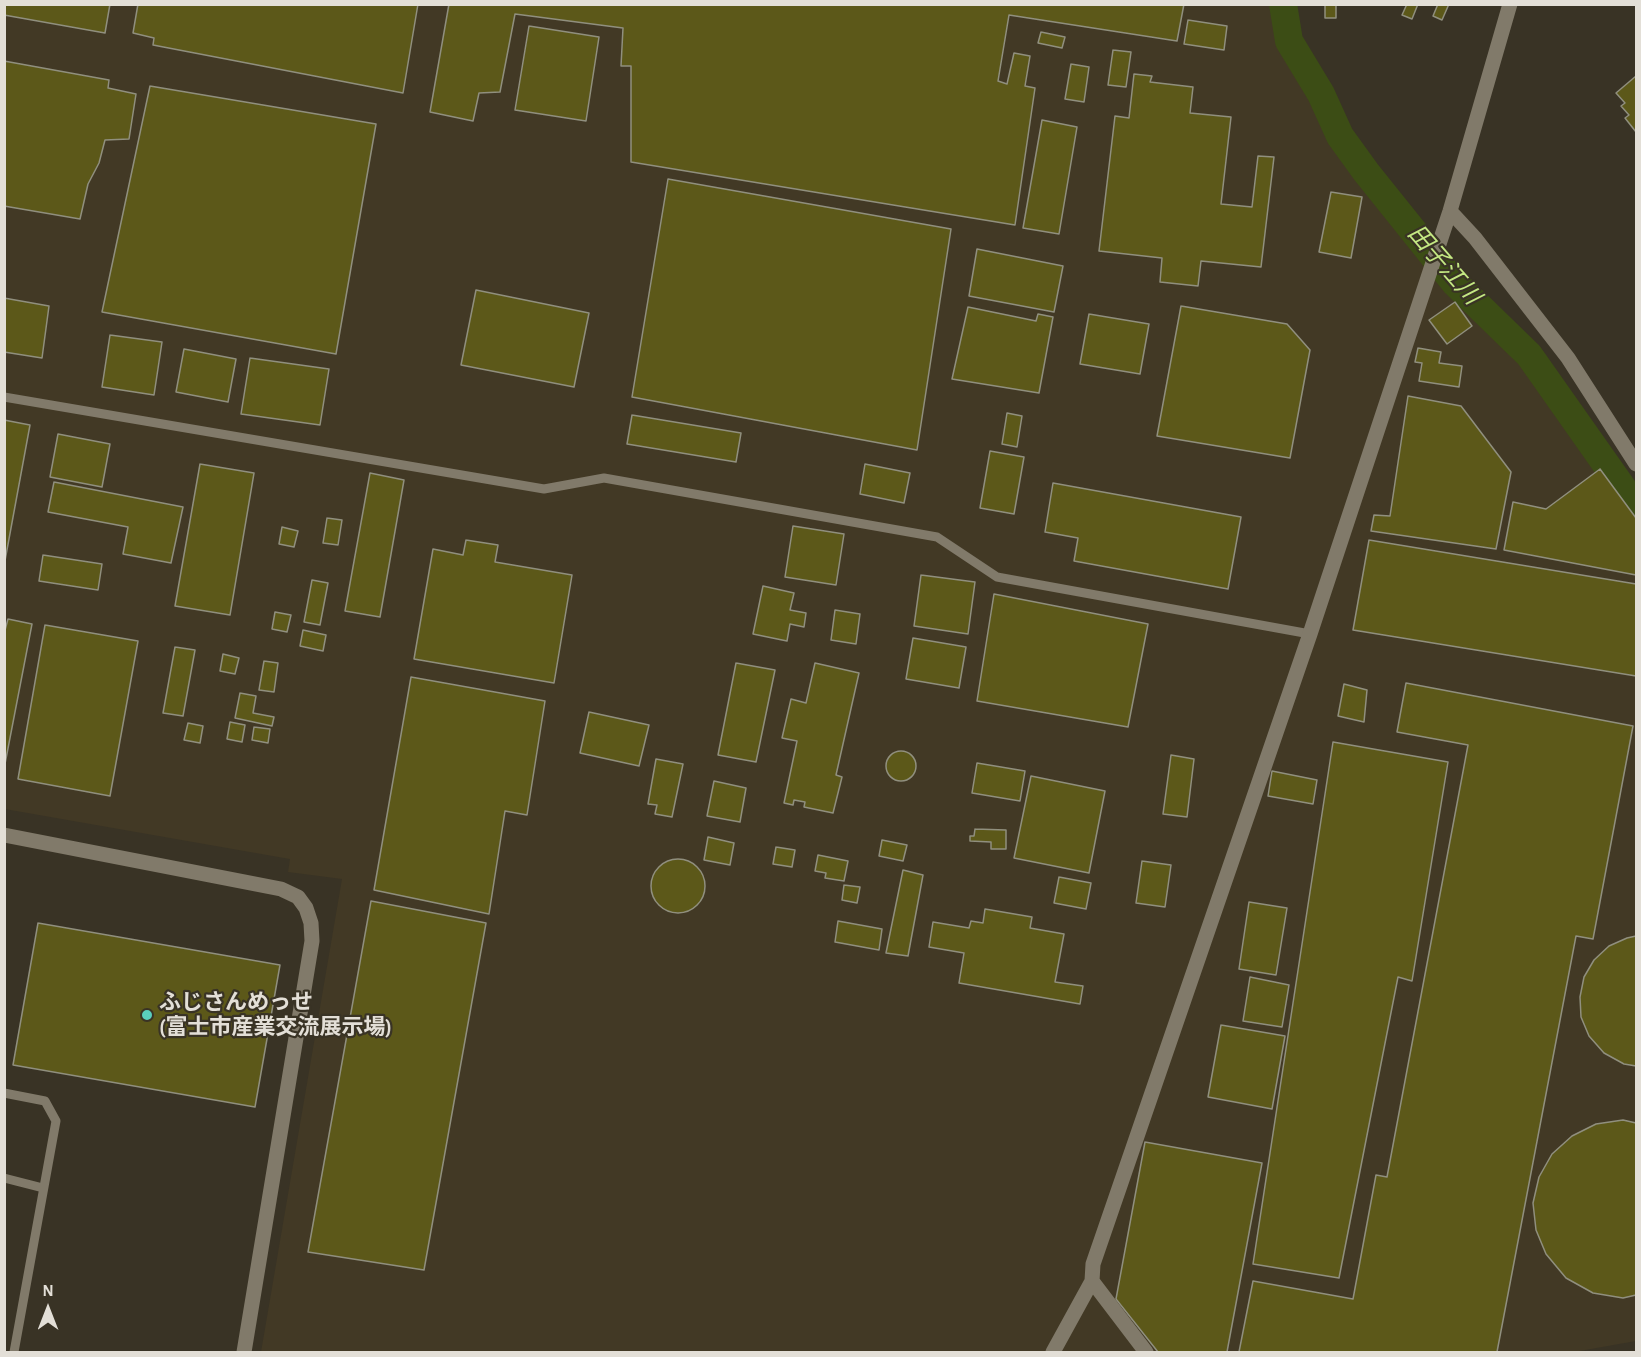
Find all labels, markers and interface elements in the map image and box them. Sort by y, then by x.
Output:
water label: 田子江川 [1402,219,1486,311]
place label: ふじさんめっせ (富士市産業交流展示場) [159,989,392,1040]
marker: ふじさんめっせ (富士市産業交流展示場) [140,1008,154,1022]
north arrow [18,1279,78,1339]
text: N [42,1283,54,1299]

